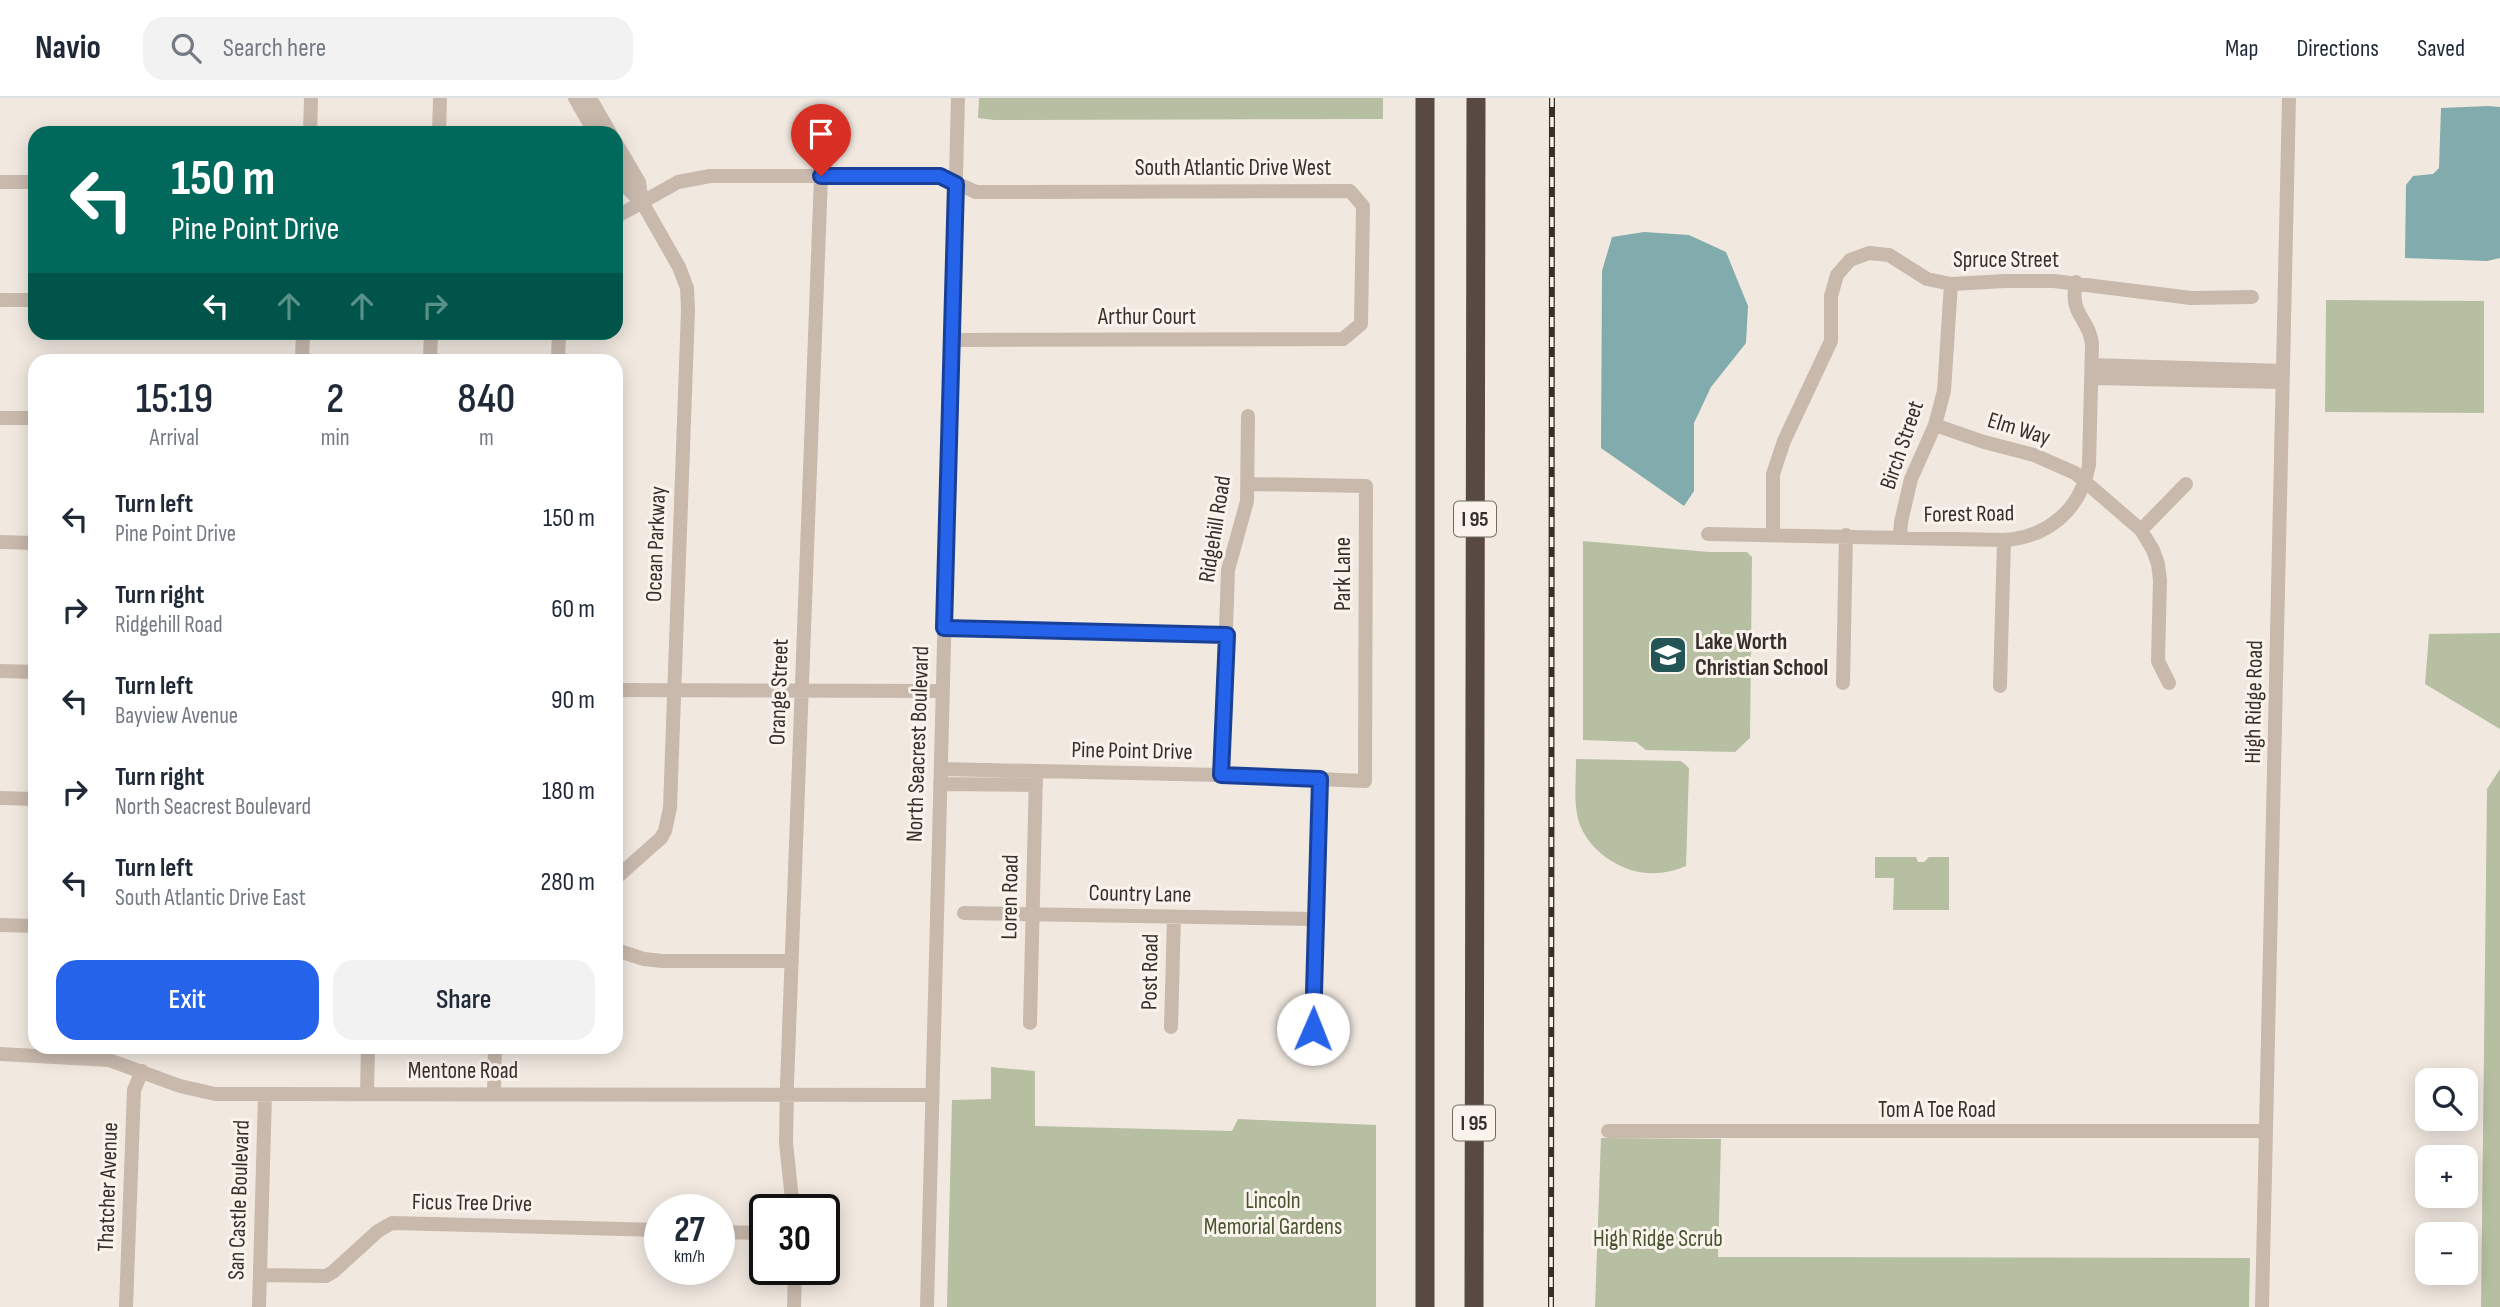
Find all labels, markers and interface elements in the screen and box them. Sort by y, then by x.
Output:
search box [143,17,633,80]
text: Navio [35,28,101,68]
icon: search [167,29,205,67]
text: Search here [223,33,326,64]
text: Map [2225,34,2258,63]
text: Directions [2296,34,2379,63]
text: Saved [2417,34,2465,63]
pin [791,104,851,176]
icon: arrive [802,115,840,153]
text: 150 m [171,150,275,209]
icon: left [56,154,147,245]
street label: South Atlantic Drive West [1135,154,1331,182]
text: Pine Point Drive [171,210,339,249]
street label: Spruce Street [1953,246,2059,274]
icon: left [197,287,235,325]
icon: ahead [270,287,308,325]
icon: ahead [343,287,381,325]
icon: right [416,287,454,325]
street label: Arthur Court [1097,303,1196,331]
text: 15:19 [136,374,213,425]
text: 2 [326,374,344,425]
text: 840 [457,374,515,425]
street label: Birch Street [1874,397,1930,493]
street label: Elm Way [1984,406,2054,452]
text: Arrival [150,424,199,452]
text: min [321,424,350,452]
text: m [479,424,494,452]
street label: Ridgehill Road [1193,474,1237,584]
street label: Ocean Parkway [640,485,672,602]
text: Turn left [115,489,193,520]
street label: Forest Road [1923,499,2015,529]
icon: left [56,500,94,538]
road number: I 95 [1454,502,1496,536]
text: 150 m [543,503,595,534]
text: Pine Point Drive [115,520,236,548]
street label: Park Lane [1329,537,1357,611]
text: Turn right [115,580,204,611]
icon: right [56,591,94,629]
text: 60 m [551,594,595,625]
text: Ridgehill Road [115,611,222,639]
place label: Lake Worth Christian School [1695,628,1828,682]
school or university icon: Lake Worth Christian School [1647,634,1689,676]
street label: Orange Street [763,638,795,746]
street label: High Ridge Road [2239,640,2269,764]
street label: North Seacrest Boulevard [901,646,935,842]
text: Turn left [115,671,193,702]
icon: left [56,682,94,720]
text: 90 m [551,685,595,716]
text: Bayview Avenue [115,702,238,730]
street label: Pine Point Drive [1071,736,1193,766]
text: Turn right [115,762,204,793]
icon: right [56,773,94,811]
text: 180 m [542,776,595,807]
text: North Seacrest Boulevard [115,793,311,821]
text: Turn left [115,853,193,884]
street label: Loren Road [995,854,1025,940]
icon: left [56,864,94,902]
text: 280 m [540,867,595,898]
street label: Country Lane [1088,879,1192,909]
text: South Atlantic Drive East [115,884,306,912]
street label: Post Road [1135,934,1165,1010]
button: Exit [56,960,319,1040]
button: Share [333,960,595,1040]
position arrow [1276,992,1350,1066]
street label: Mentone Road [408,1057,518,1085]
map controls [2415,1068,2478,1285]
button: search [2415,1068,2478,1131]
street label: Tom A Toe Road [1878,1096,1996,1124]
road number: I 95 [1453,1105,1495,1140]
street label: San Castle Boulevard [222,1119,256,1281]
street label: Thatcher Avenue [92,1122,124,1252]
button: + [2415,1145,2478,1208]
park label: Lincoln Memorial Gardens [1204,1187,1342,1241]
street label: Ficus Tree Drive [412,1188,532,1218]
speed limit sign: 30 [749,1194,840,1285]
text: 27 [674,1209,705,1252]
button: − [2415,1222,2478,1285]
park label: High Ridge Scrub [1593,1225,1723,1253]
text: km/h [674,1246,705,1267]

